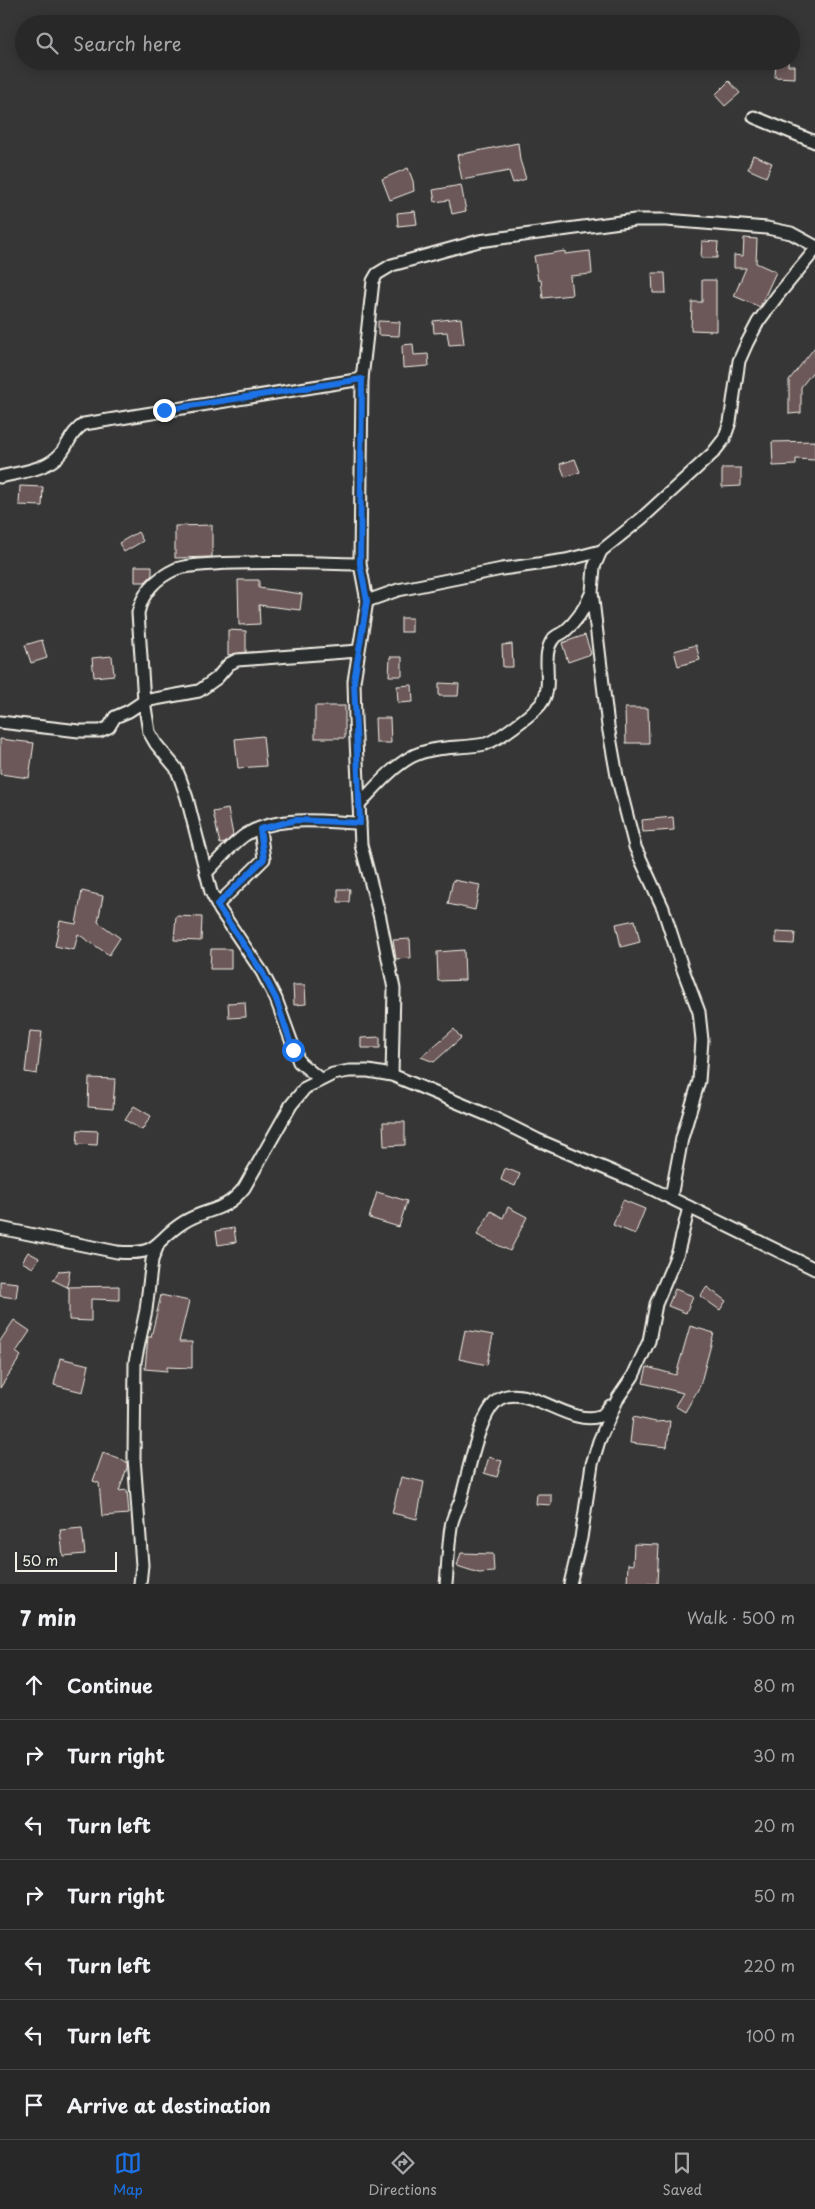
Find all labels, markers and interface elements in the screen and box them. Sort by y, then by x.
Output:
search box [15,15,800,70]
icon: search [33,29,61,57]
text: Search here [73,29,182,57]
route end [153,399,176,422]
route start [282,1039,305,1062]
scale bar [15,1549,118,1572]
text: 50 m [22,1550,58,1571]
text: 7 min [20,1601,76,1633]
text: Walk · 500 m [687,1605,795,1629]
icon: ahead [20,1671,48,1699]
text: Continue [67,1671,153,1699]
text: 80 m [753,1673,795,1697]
icon: right [20,1741,48,1769]
text: Turn right [67,1741,165,1769]
text: 30 m [753,1743,795,1767]
icon: left [20,1811,48,1839]
text: Turn left [67,1811,151,1839]
text: 20 m [754,1813,795,1837]
icon: right [20,1881,48,1909]
text: Turn right [67,1881,165,1909]
text: 50 m [754,1883,795,1907]
icon: left [20,1951,48,1979]
text: Turn left [67,1951,151,1979]
text: 220 m [744,1953,795,1977]
icon: left [20,2021,48,2049]
text: Turn left [67,2021,151,2049]
text: 100 m [746,2023,795,2047]
icon: arrive [20,2091,48,2119]
text: Arrive at destination [67,2091,271,2119]
tab: Map [113,2149,143,2200]
tab: Directions [369,2149,437,2200]
tab: Saved [662,2149,702,2200]

